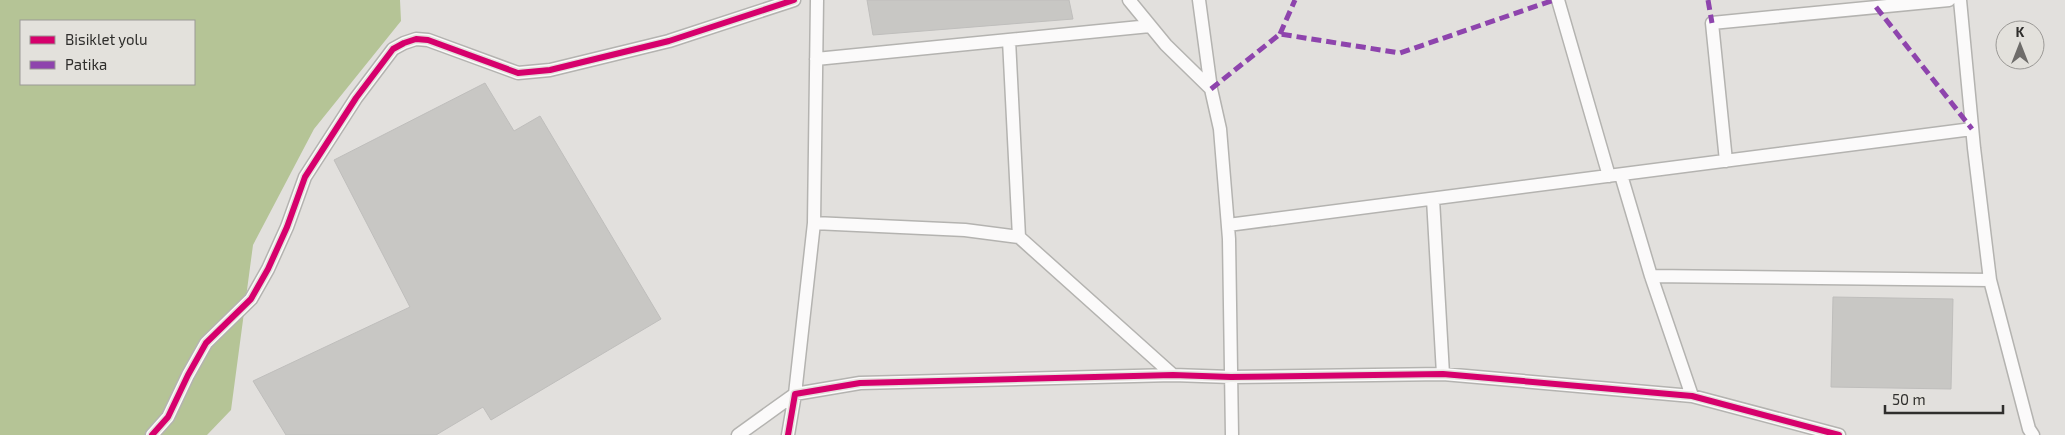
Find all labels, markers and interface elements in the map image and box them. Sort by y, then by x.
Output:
legend [20,20,195,85]
north arrow [1995,20,2045,70]
text: K [2016,23,2025,40]
text: Bisiklet yolu [65,30,148,48]
text: Patika [65,55,107,73]
scale bar [1885,382,2002,414]
text: 50 m [1892,390,1926,408]

